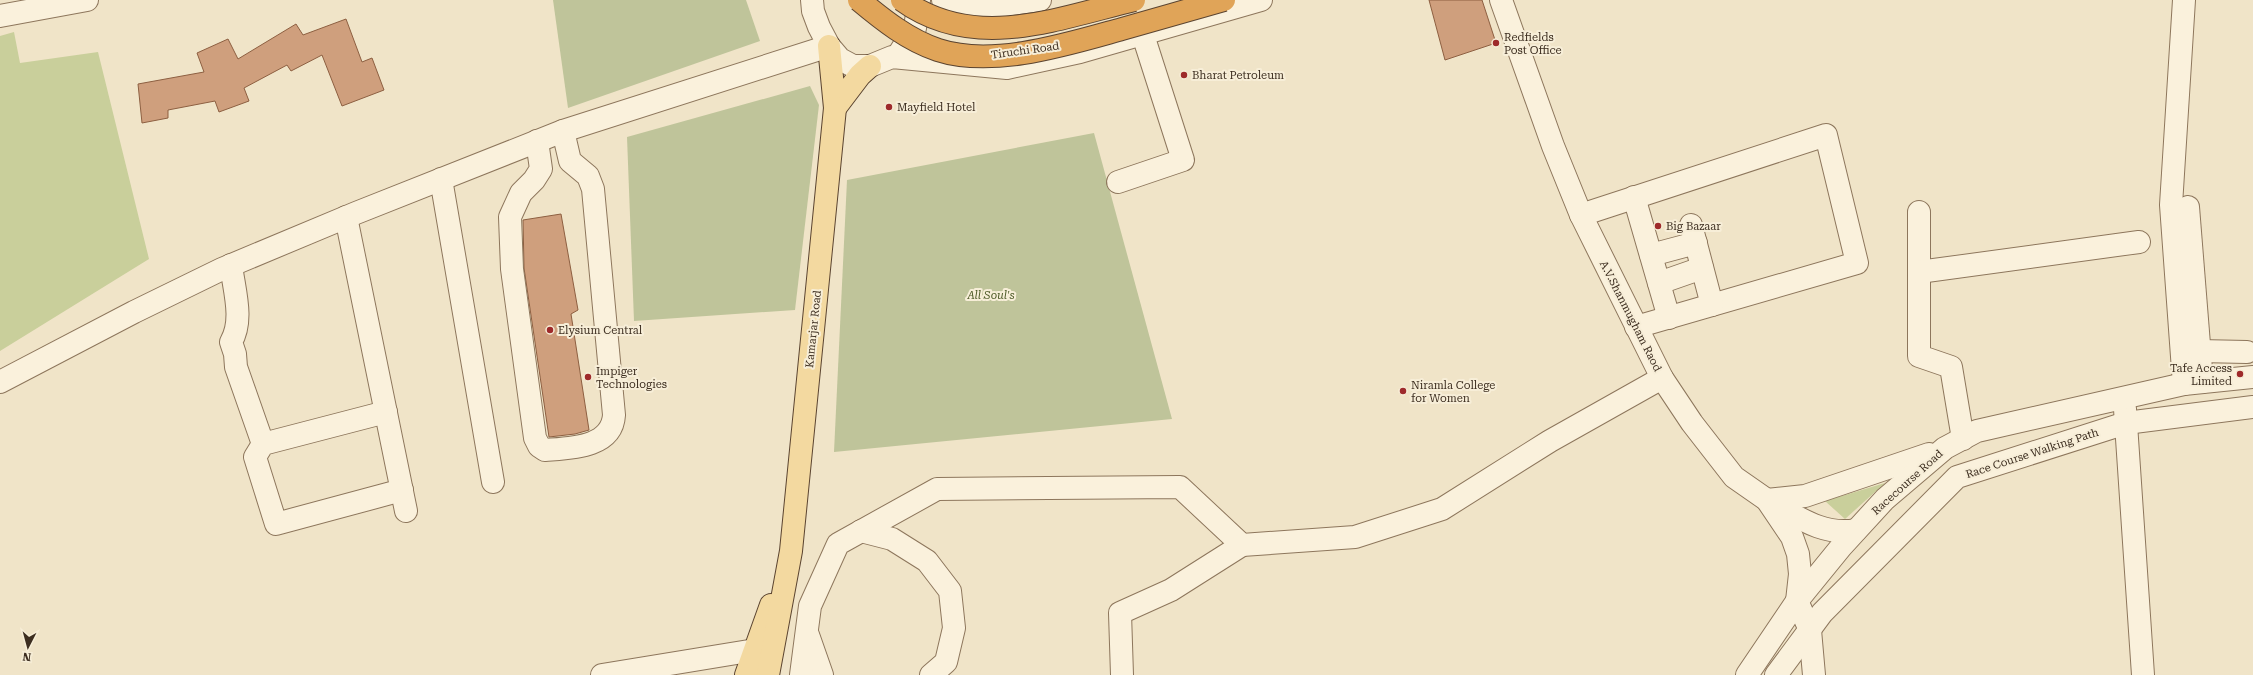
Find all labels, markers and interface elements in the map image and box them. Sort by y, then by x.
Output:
place label: Redfields Post Office [1504,31,1562,57]
marker: Redfields Post Office [1491,38,1501,48]
street label: Tiruchi Road [990,39,1060,62]
place label: Bharat Petroleum [1192,69,1284,82]
marker: Bharat Petroleum [1179,70,1189,80]
place label: Mayfield Hotel [897,101,976,114]
marker: Mayfield Hotel [884,102,894,112]
place label: Big Bazaar [1666,220,1721,233]
marker: Big Bazaar [1653,221,1663,231]
street label: A.V.Shanmugham Raod [1597,259,1664,374]
park label: All Soul's [966,289,1015,302]
street label: Kamarjar Road [803,290,824,368]
place label: Elysium Central [558,324,643,337]
marker: Elysium Central [545,325,555,335]
place label: Tafe Access Limited [2170,362,2232,388]
place label: Impiger Technologies [596,365,667,391]
marker: Tafe Access Limited [2235,369,2245,379]
marker: Impiger Technologies [583,372,593,382]
place label: Niramla College for Women [1411,379,1495,405]
marker: Niramla College for Women [1398,386,1408,396]
street label: Race Course Walking Path [1964,426,2100,481]
street label: Racecourse Road [1869,447,1945,518]
north arrow [8,627,48,667]
text: N [22,649,32,663]

